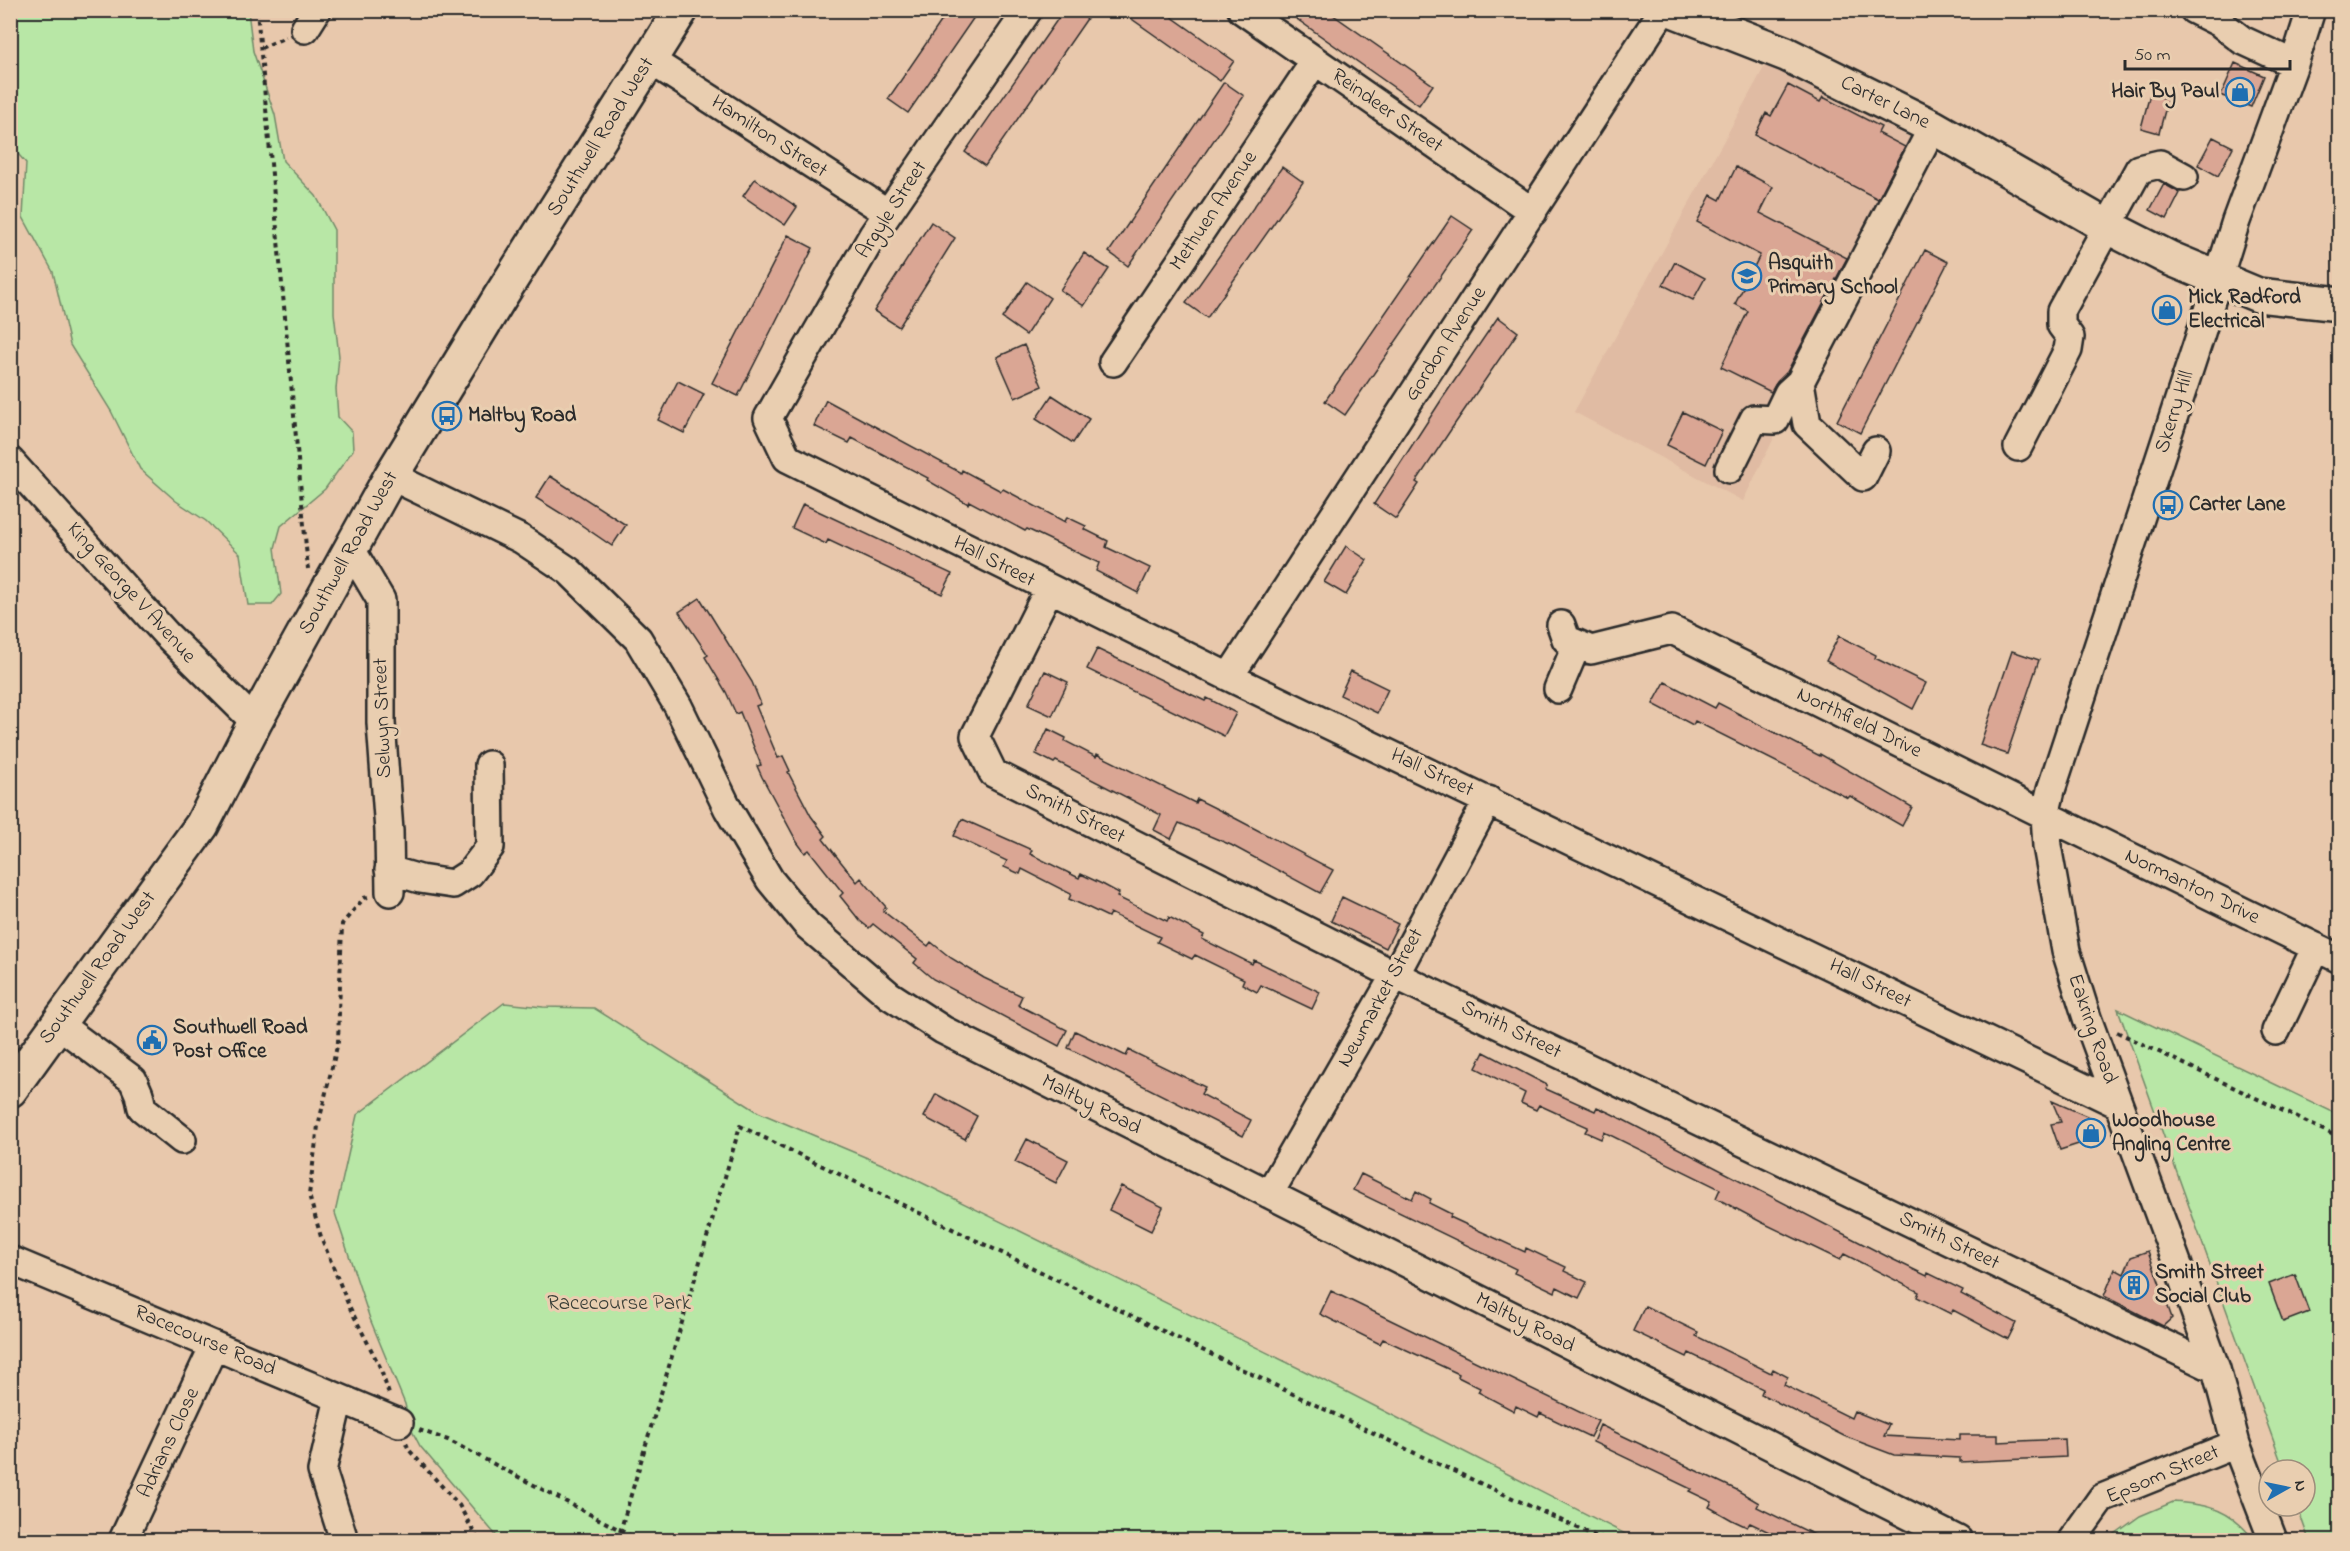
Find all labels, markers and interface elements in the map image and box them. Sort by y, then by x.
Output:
scale bar [2125,33,2290,71]
text: 50 m [2134,43,2171,69]
street label: Southwell Road West [540,51,662,223]
street label: Reindeer Street [1325,61,1449,161]
street label: Carter Lane [1835,68,1935,138]
shop icon: Hair By Paul [2224,76,2256,108]
place label: Hair By Paul [2111,77,2219,109]
street label: Hamilton Street [705,88,833,186]
street label: Methuen Avenue [1163,145,1266,277]
street label: Argyle Street [849,155,937,266]
place label: Asquith Primary School [1768,249,1898,305]
school or university icon: Asquith Primary School [1731,260,1763,292]
street label: Gordon Avenue [1398,280,1495,407]
place label: Mick Radford Electrical [2188,283,2301,337]
shop icon: Mick Radford Electrical [2151,294,2183,326]
street label: Skerry Hill [2148,367,2204,458]
bus stop icon: Maltby Road [431,400,463,432]
place label: Maltby Road [468,401,577,433]
street label: Southwell Road West [291,466,407,640]
bus stop icon: Carter Lane [2152,489,2184,521]
place label: Carter Lane [2189,490,2286,520]
street label: King George V Avenue [58,516,203,672]
street label: Hall Street [948,528,1040,596]
street label: Selwyn Street [366,657,402,779]
street label: Northfield Drive [1791,680,1927,767]
street label: Hall Street [1385,741,1479,805]
street label: Smith Street [1020,776,1130,852]
street label: Normanton Drive [2119,841,2265,933]
street label: Southwell Road West [32,885,164,1051]
street label: Newmarket Street [1330,923,1432,1073]
street label: Hall Street [1824,951,1916,1017]
street label: Eakring Road [2057,970,2125,1089]
street label: Smith Street [1456,993,1566,1067]
place label: Southwell Road Post Office [173,1013,308,1067]
public building icon: Southwell Road Post Office [136,1024,168,1056]
street label: Maltby Road [1035,1067,1146,1145]
place label: Woodhouse Angling Centre [2112,1106,2231,1162]
shop icon: Woodhouse Angling Centre [2075,1117,2107,1149]
street label: Smith Street [1894,1204,2004,1278]
place label: Smith Street Social Club [2155,1258,2265,1312]
building icon: Smith Street Social Club [2118,1269,2150,1301]
street label: Maltby Road [1469,1285,1580,1363]
park label: Racecourse Park [547,1289,692,1319]
street label: Racecourse Road [129,1298,281,1384]
street label: Adrians Close [130,1382,208,1503]
street label: Epsom Street [2102,1438,2224,1512]
north arrow [2257,1458,2317,1518]
text: N [2287,1479,2313,1493]

